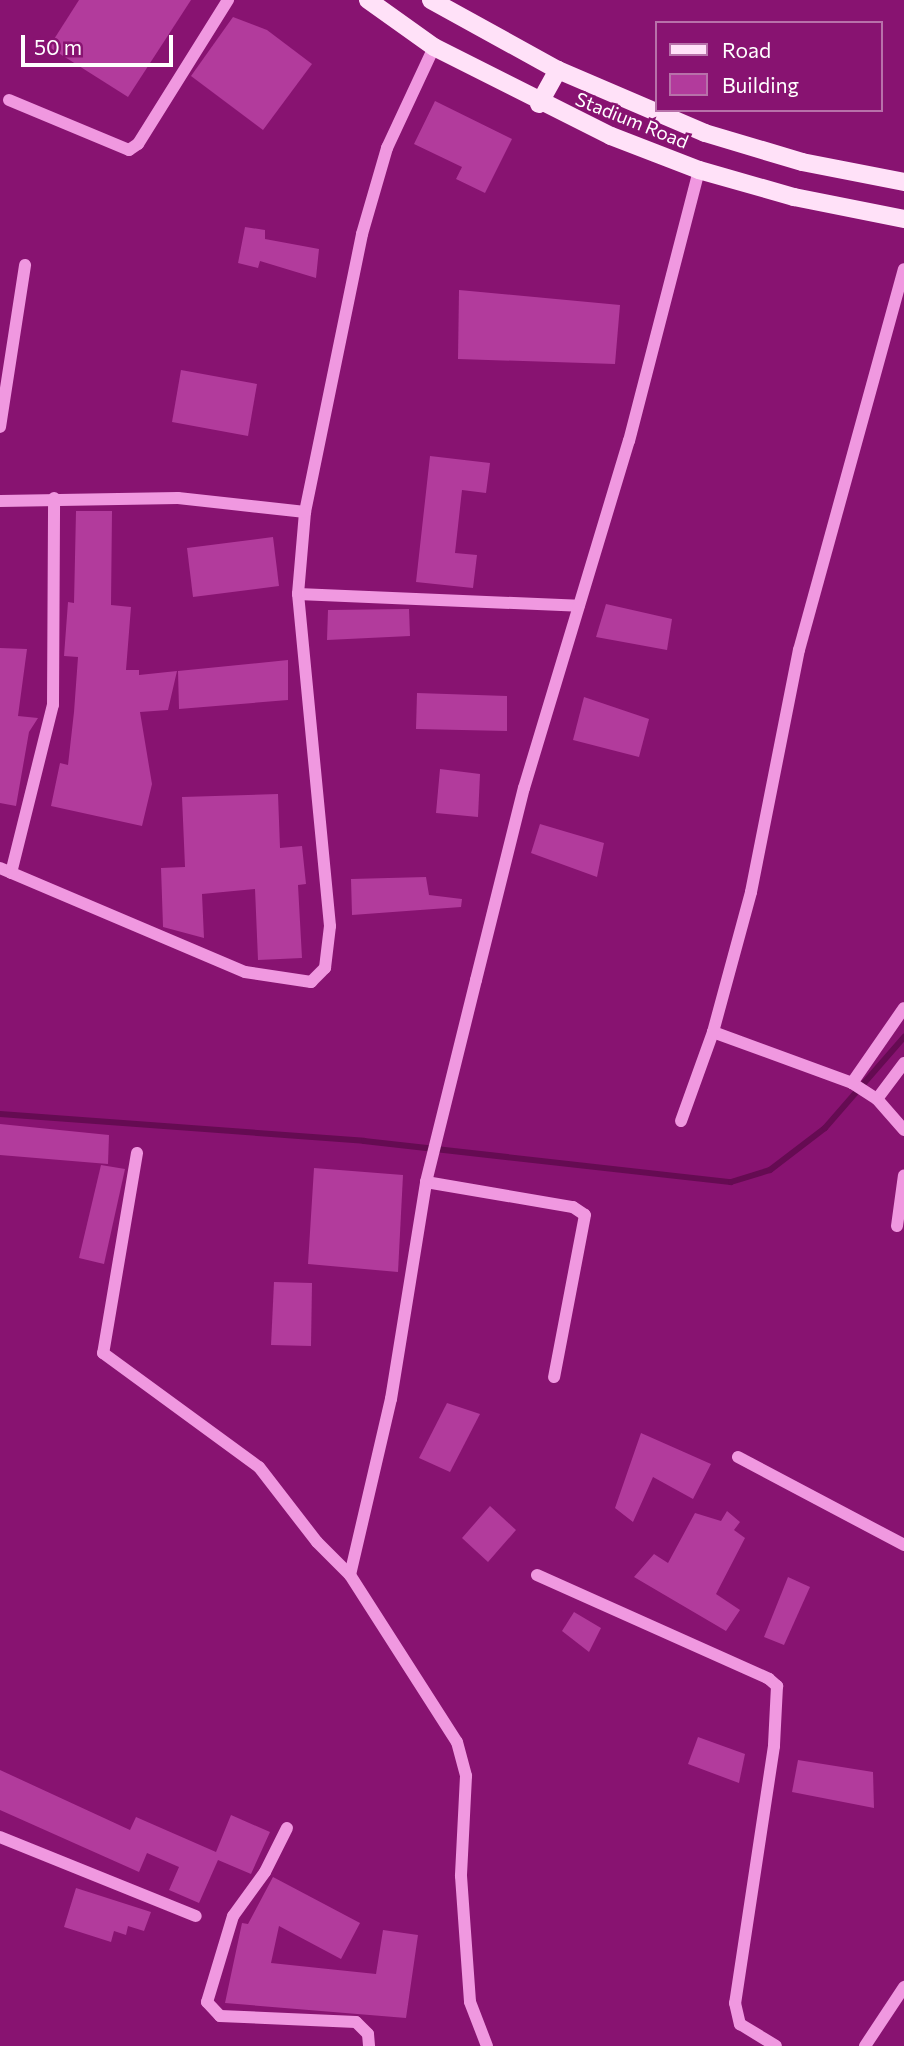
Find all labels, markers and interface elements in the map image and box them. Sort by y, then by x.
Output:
scale bar [24,21,177,65]
legend [656,21,883,112]
text: 50 m [34,34,82,59]
text: Road [722,37,771,62]
text: Building [722,72,799,97]
street label: Stadium Road [572,87,692,153]

